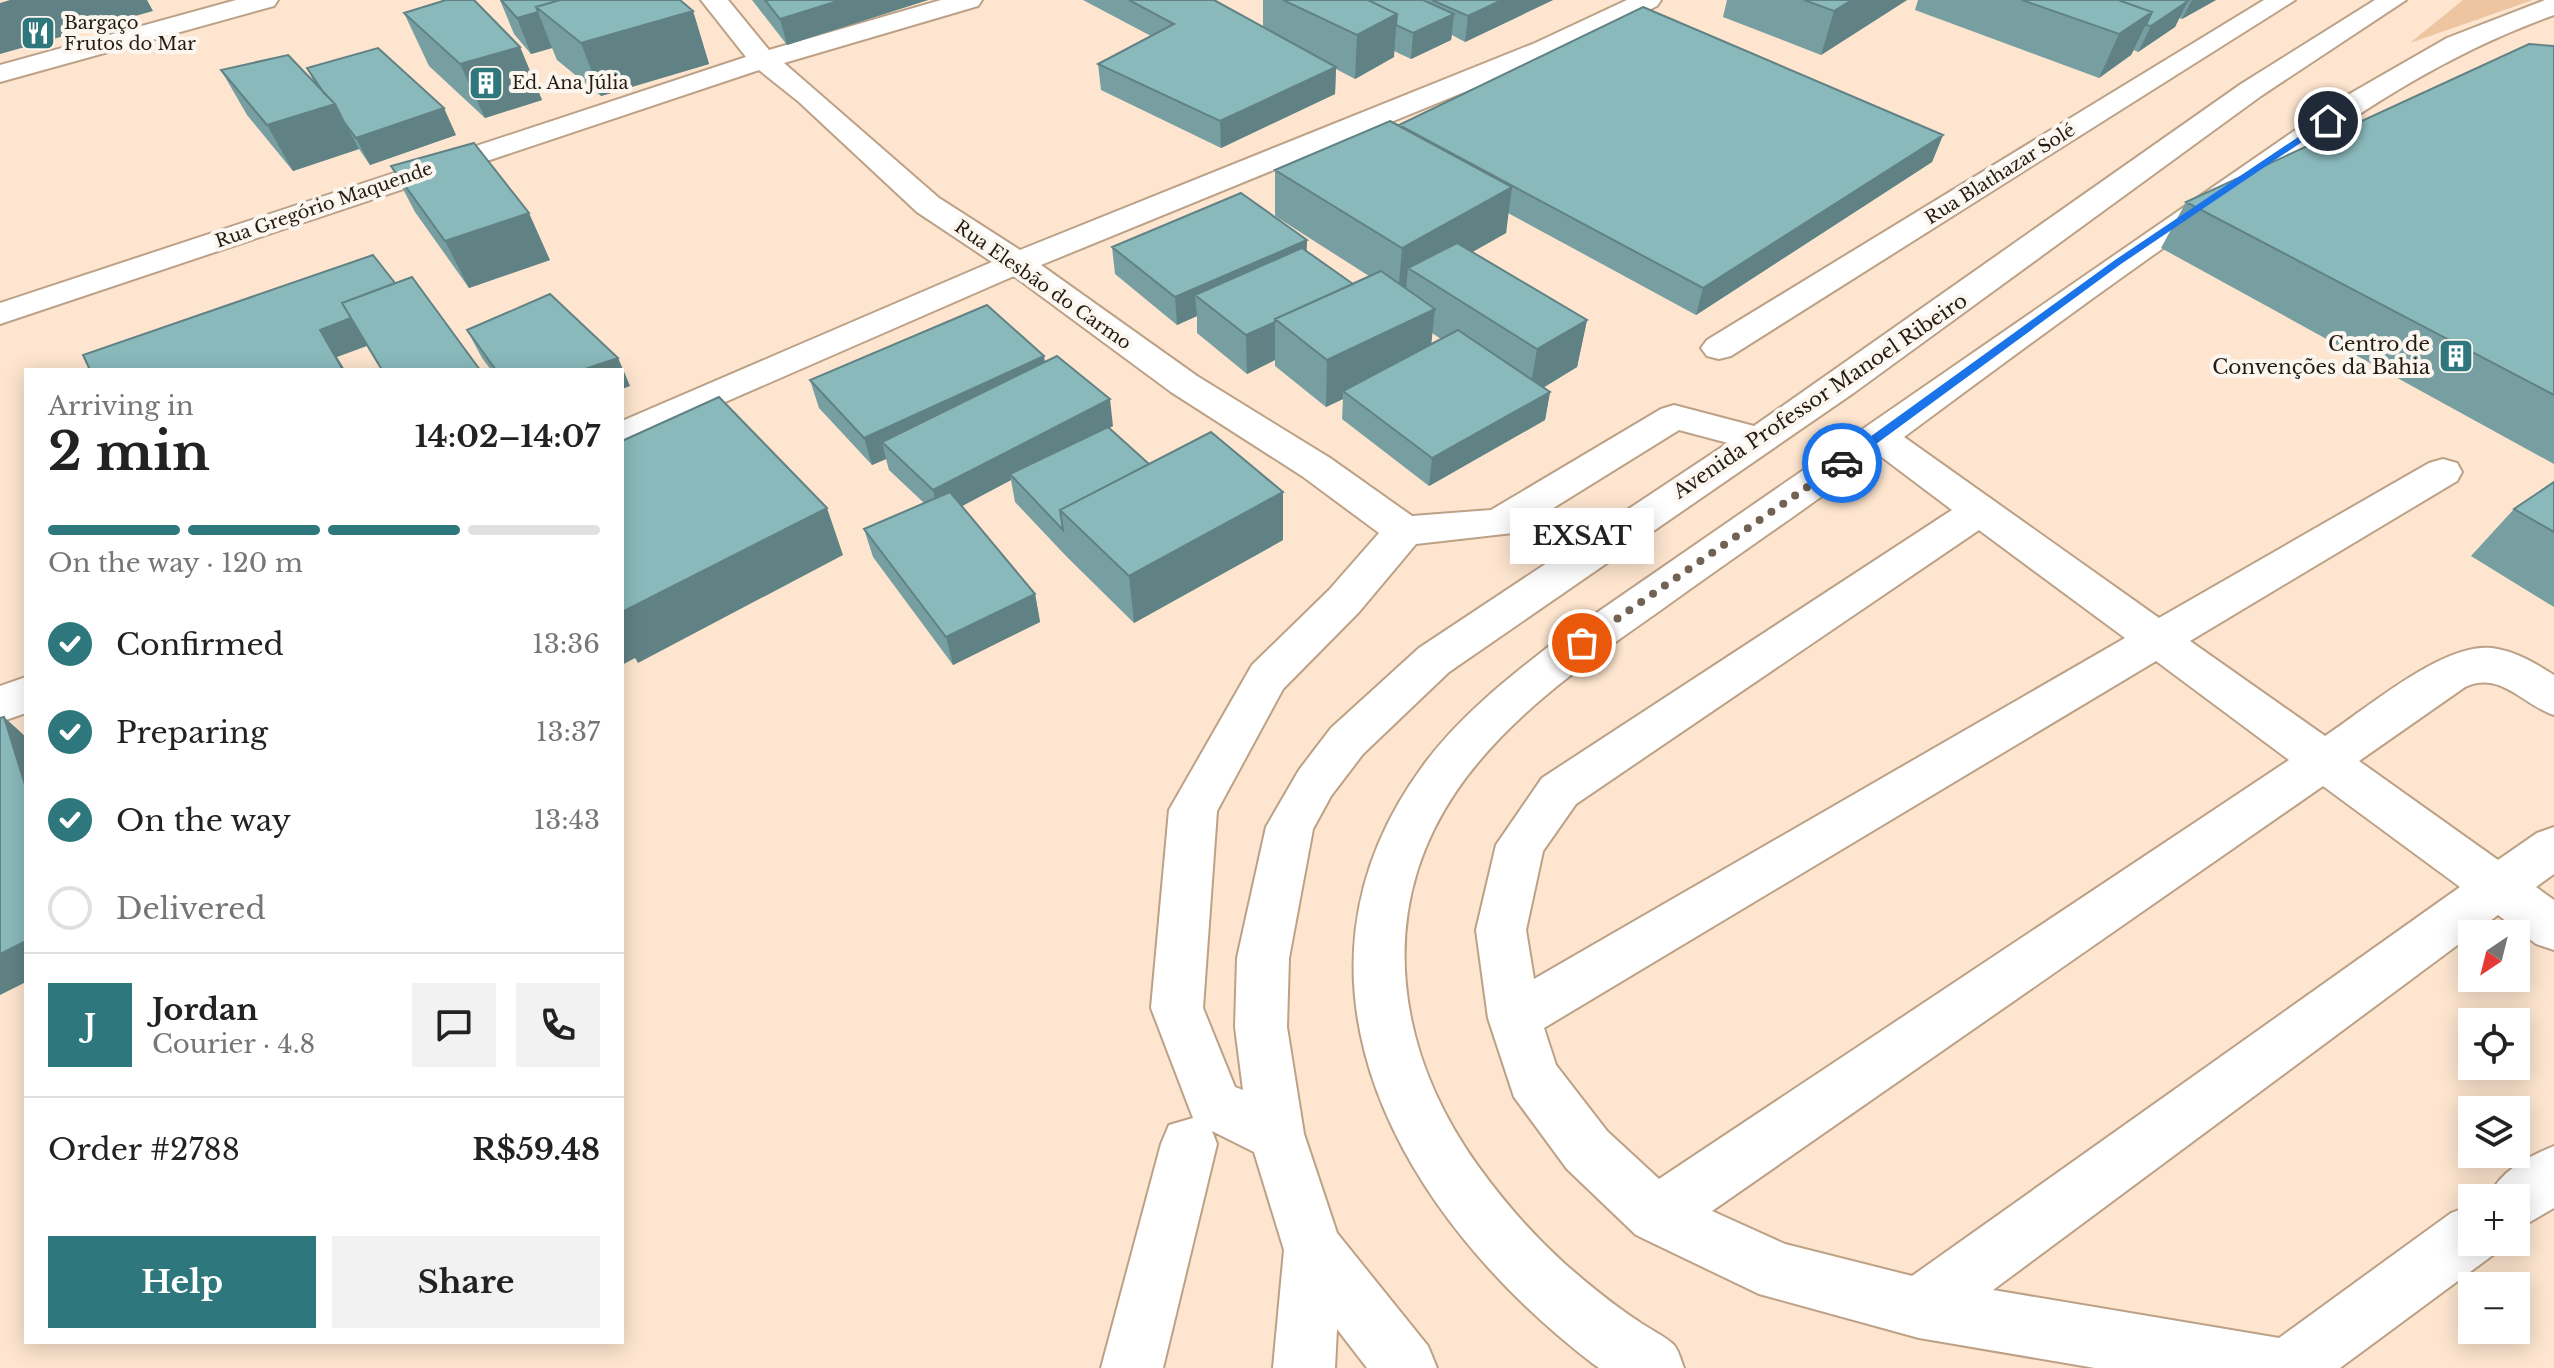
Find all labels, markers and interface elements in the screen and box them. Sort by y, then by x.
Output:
place label: Bargaço Frutos do Mar [64,12,196,55]
restaurant icon: Bargaço Frutos do Mar [19,14,57,52]
building icon: Ed. Ana Júlia [467,64,505,102]
place label: Ed. Ana Júlia [512,72,628,94]
pin [2294,87,2362,155]
icon: home [2306,99,2350,143]
street label: Rua Blathazar Solé [1921,119,2079,229]
street label: Rua Gregório Maquende [213,157,435,253]
street label: Rua Elesbão do Carmo [951,216,1135,354]
street label: Avenida Professor Manoel Ribeiro [1668,288,1972,504]
place label: Centro de Convenções da Bahia [2212,332,2431,379]
building icon: Centro de Convenções da Bahia [2437,337,2475,375]
text: Arriving in [48,390,194,422]
text: 14:02–14:07 [415,418,600,455]
text: 2 min [48,420,210,484]
courier [1802,423,1882,503]
icon: car [1820,441,1864,485]
callout: EXSAT [1510,507,1654,563]
text: EXSAT [1532,520,1632,552]
text: On the way · 120 m [48,547,303,579]
pin [1548,609,1616,677]
icon: bag [1560,621,1604,665]
icon: check [48,622,92,666]
text: Confirmed [116,626,284,663]
text: 13:36 [532,628,600,660]
icon: check [48,710,92,754]
text: Preparing [116,714,268,751]
text: 13:37 [536,716,600,748]
icon: check [48,798,92,842]
text: On the way [116,802,291,839]
text: 13:43 [534,804,600,836]
text: Delivered [116,890,266,927]
north arrow [2458,920,2530,992]
map controls [2458,920,2530,1344]
button: chat [412,983,496,1067]
button: phone [516,983,600,1067]
text: Jordan [152,991,258,1028]
text: J [84,1007,96,1044]
button: locate [2458,1008,2530,1080]
text: Courier · 4.8 [152,1028,315,1060]
button: layers [2458,1096,2530,1168]
text: Order #2788 [48,1131,240,1168]
text: R$59.48 [472,1131,600,1168]
button: + [2458,1184,2530,1256]
button: Help [48,1236,316,1328]
button: Share [332,1236,600,1328]
button: − [2458,1272,2530,1344]

